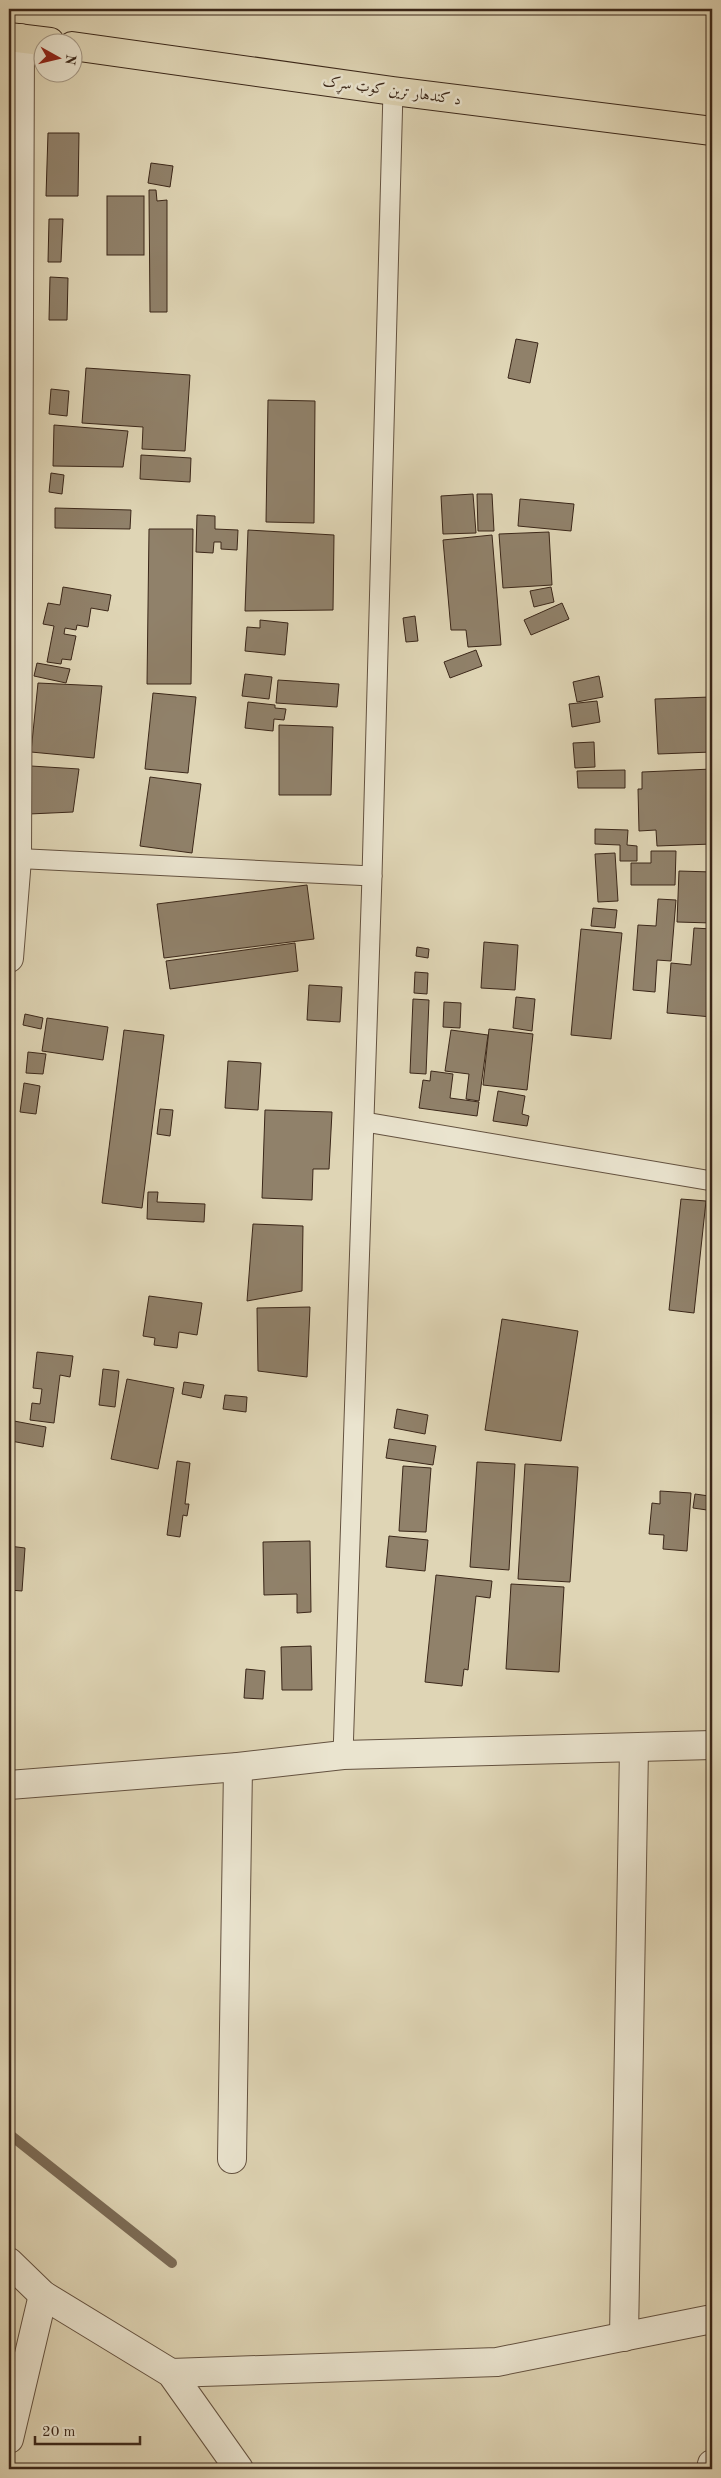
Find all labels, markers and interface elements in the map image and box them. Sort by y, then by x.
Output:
north arrow [32,32,82,82]
text: N [62,53,78,66]
street label: د کندهار ترين کوټ سړک [321,73,462,112]
scale bar [35,2413,140,2445]
text: 20 m [42,2425,76,2440]

